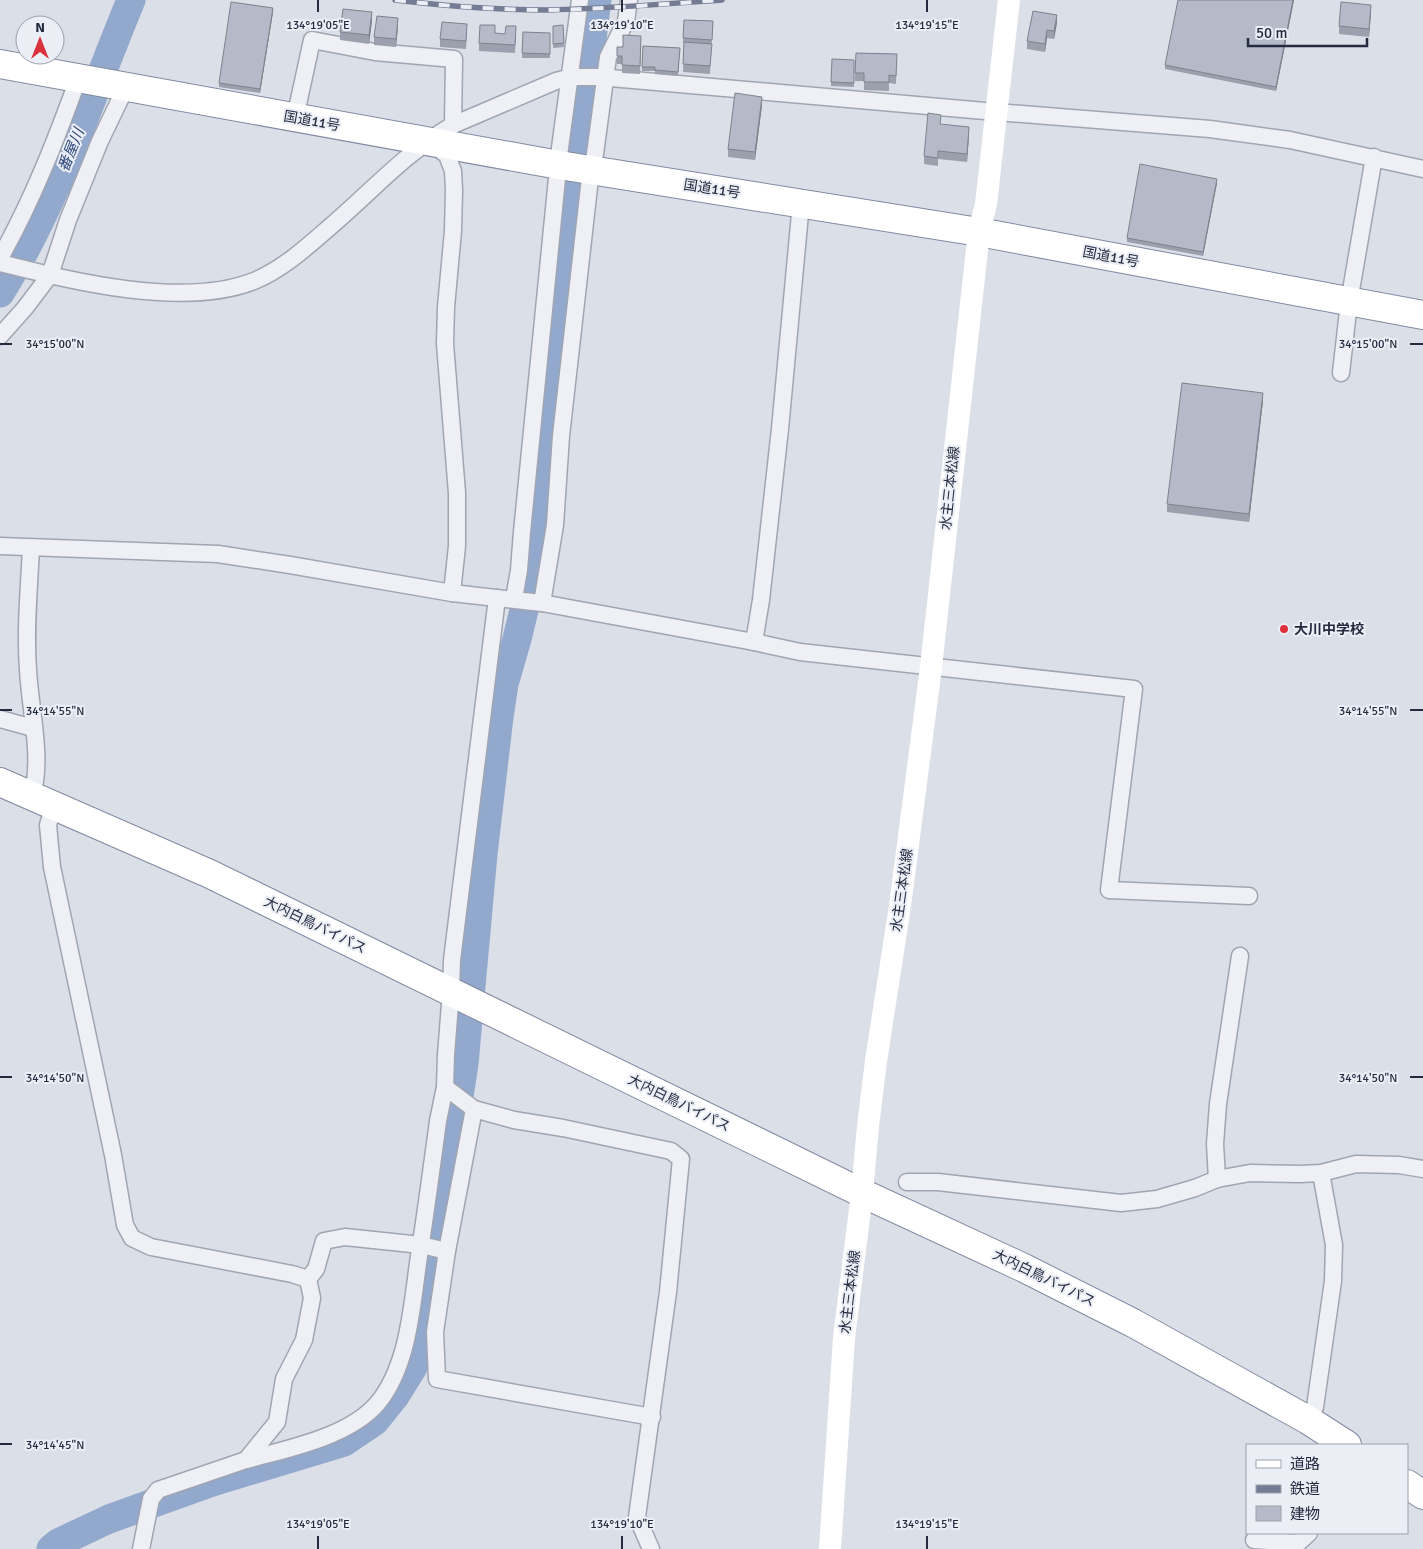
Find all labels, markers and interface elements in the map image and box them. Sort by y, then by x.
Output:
north arrow [15,15,65,65]
scale bar [1248,15,1367,47]
text: 134°19'05"E [286,18,350,33]
text: 134°19'10"E [590,18,654,33]
text: 134°19'15"E [895,18,959,33]
text: N [35,19,45,36]
text: 50 m [1256,24,1287,42]
street label: 国道11号 [282,108,342,134]
water label: 番屋川 [54,124,89,174]
street label: 国道11号 [682,176,742,202]
street label: 国道11号 [1081,243,1141,271]
text: 34°15'00"N [26,337,84,352]
text: 34°15'00"N [1339,337,1397,352]
street label: 水主三本松線 [937,445,963,531]
place label: 大川中学校 [1294,621,1364,638]
marker: 大川中学校 [1278,623,1290,635]
text: 34°14'55"N [26,704,84,719]
text: 34°14'55"N [1339,704,1397,719]
street label: 水主三本松線 [888,847,916,933]
street label: 大内白鳥バイパス [261,893,369,957]
text: 34°14'50"N [26,1071,84,1086]
street label: 大内白鳥バイパス [625,1071,733,1135]
text: 34°14'50"N [1339,1071,1397,1086]
street label: 大内白鳥バイパス [990,1246,1098,1310]
street label: 水主三本松線 [836,1249,864,1335]
text: 34°14'45"N [26,1438,84,1453]
legend [1246,1444,1408,1534]
text: 道路 [1290,1455,1320,1473]
text: 鉄道 [1290,1480,1320,1498]
text: 建物 [1290,1505,1320,1523]
text: 134°19'05"E [286,1517,350,1532]
text: 134°19'10"E [590,1517,654,1532]
text: 134°19'15"E [895,1517,959,1532]

